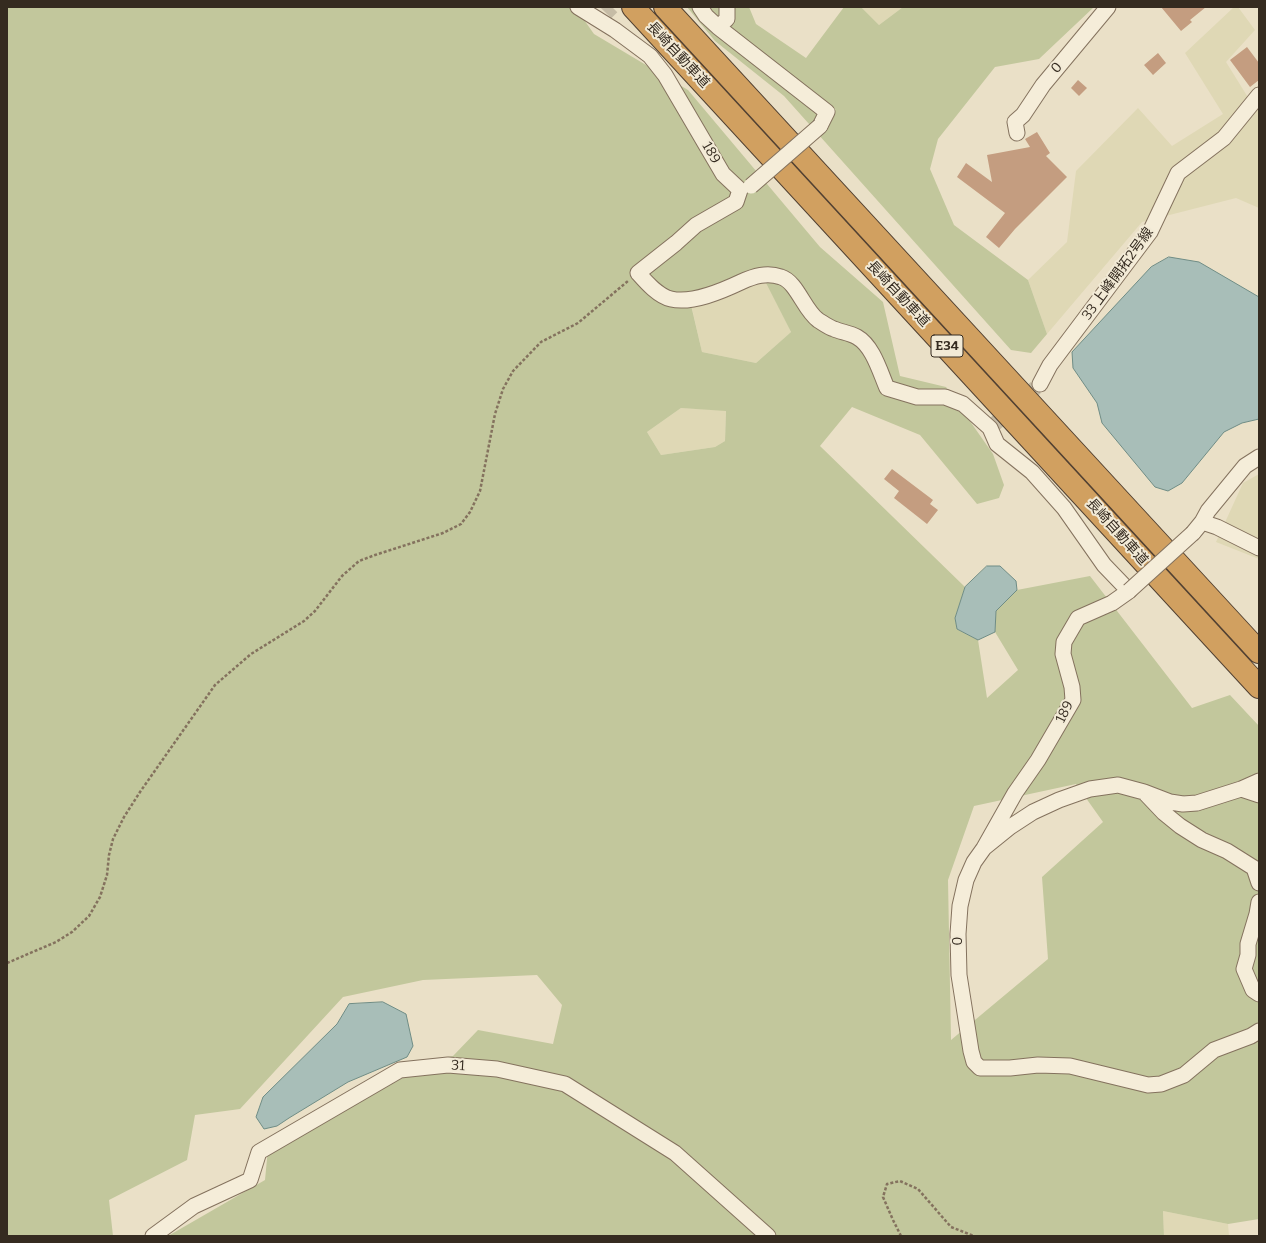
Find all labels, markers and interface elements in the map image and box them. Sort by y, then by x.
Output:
street label: 長崎自動車道 [643,19,713,91]
street label: 0 [1048,59,1066,77]
street label: 189 [698,139,724,167]
street label: 33 上峰開拓2号線 [1079,225,1157,323]
street label: 長崎自動車道 [863,258,933,330]
road number: E34 [931,335,963,357]
street label: 長崎自動車道 [1083,495,1151,569]
street label: 189 [1053,698,1077,726]
street label: 0 [950,936,966,946]
street label: 31 [451,1057,465,1075]

